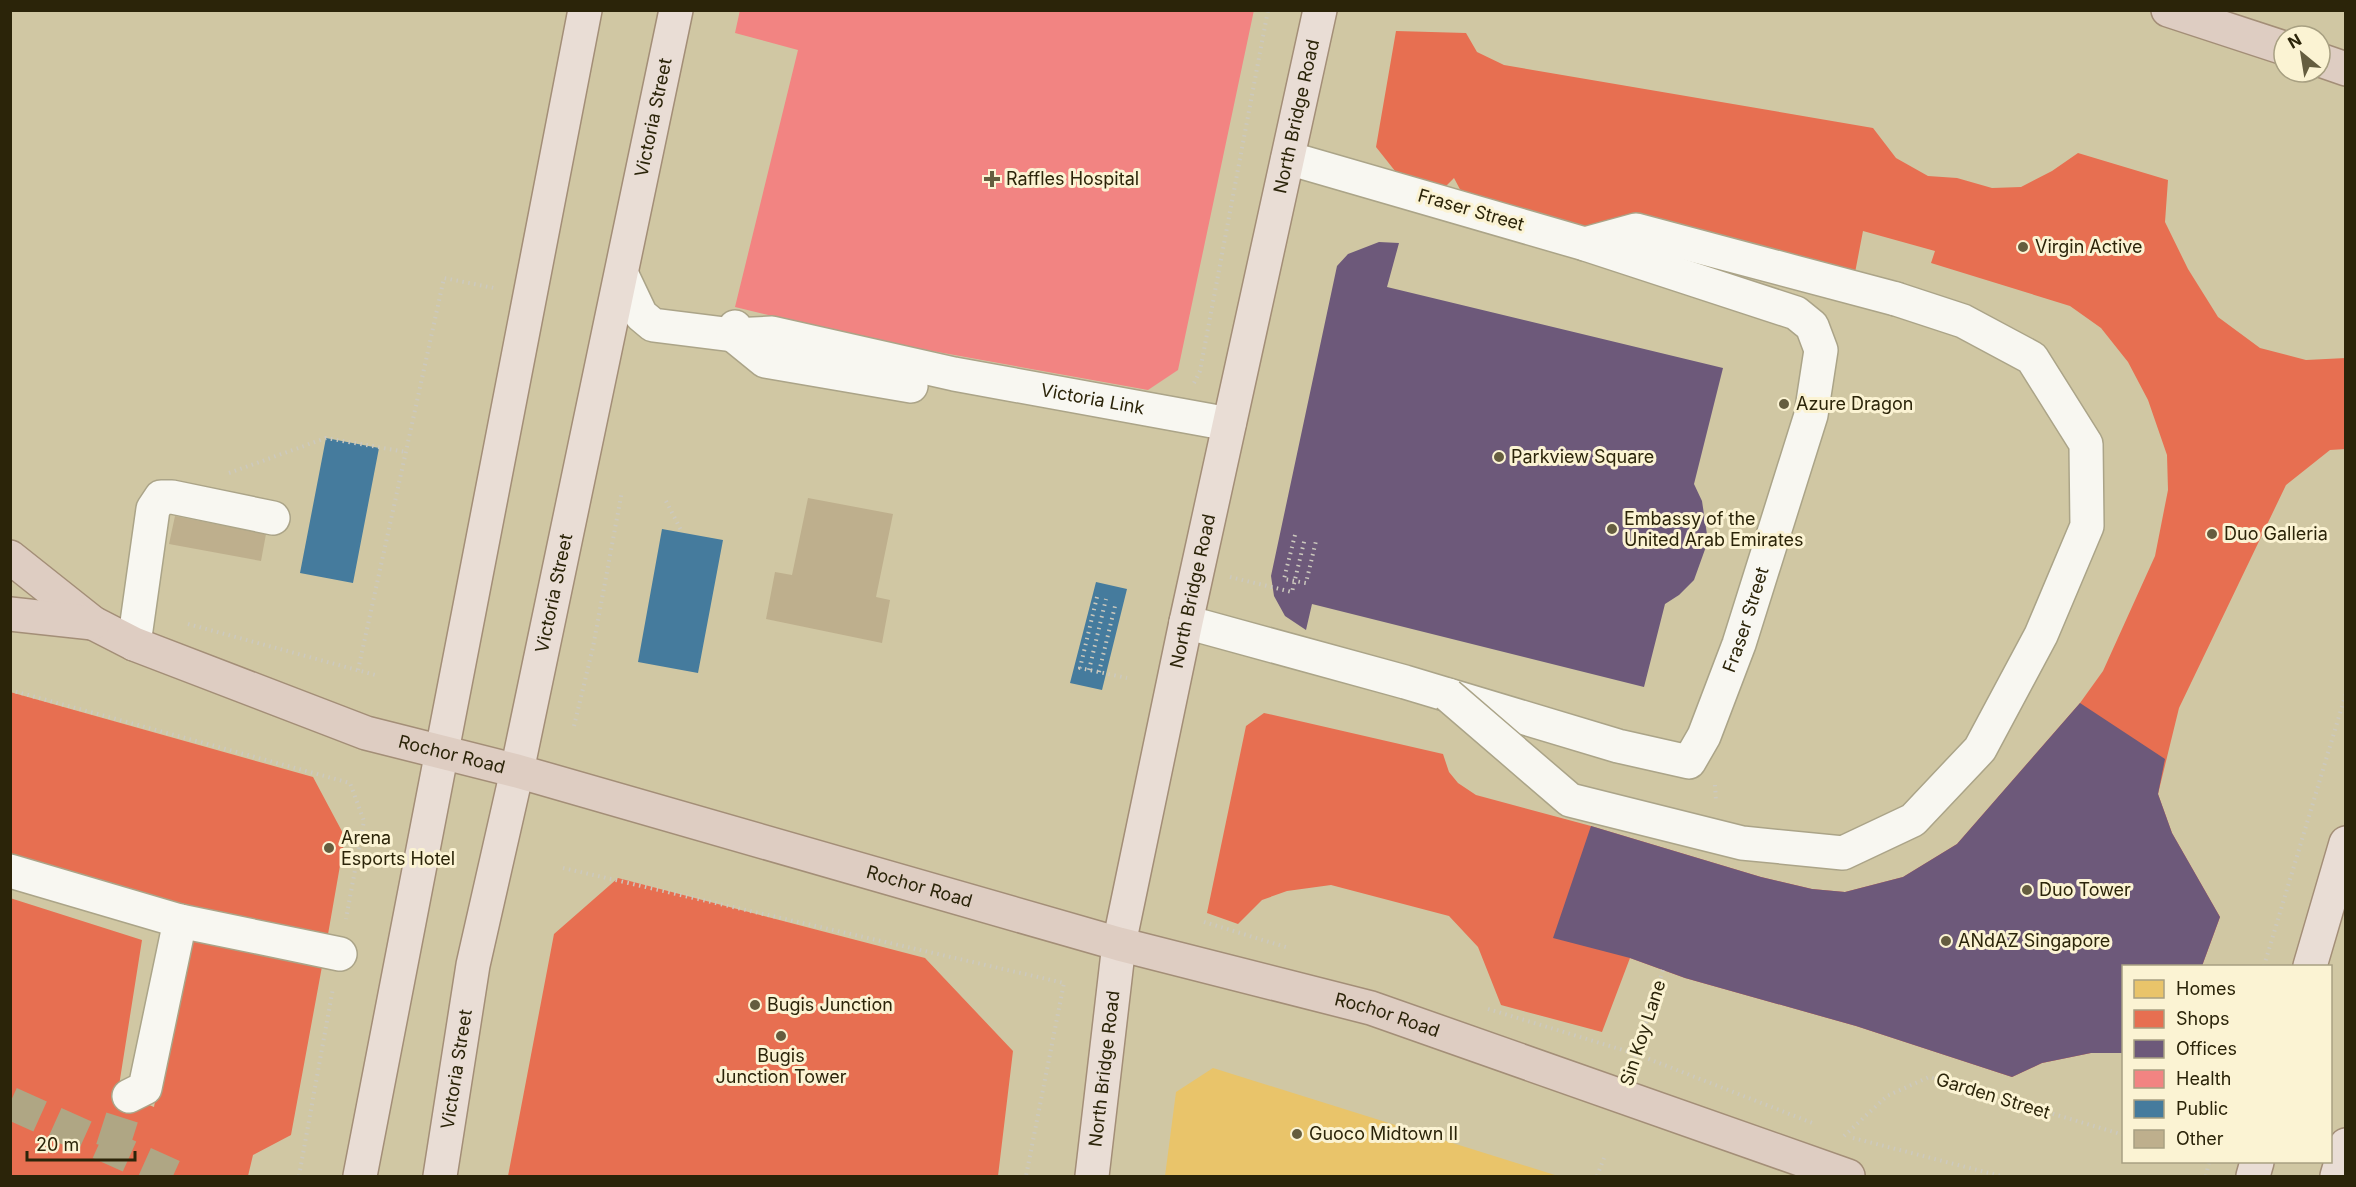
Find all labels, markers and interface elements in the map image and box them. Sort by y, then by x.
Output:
north arrow [2272,24,2332,84]
text: N [2284,29,2305,53]
street label: North Bridge Road [1269,37,1323,195]
street label: Victoria Street [630,56,676,179]
place label: Raffles Hospital [1006,168,1139,189]
marker: Raffles Hospital [983,170,1001,188]
street label: Fraser Street [1416,184,1527,235]
place label: Virgin Active [2035,236,2143,257]
marker: Virgin Active [2016,240,2030,254]
street label: Victoria Link [1039,379,1146,418]
place label: Azure Dragon [1796,393,1913,414]
marker: Azure Dragon [1777,397,1791,411]
place label: Parkview Square [1511,446,1654,467]
marker: Parkview Square [1492,450,1506,464]
place label: Embassy of the United Arab Emirates [1624,508,1804,550]
street label: North Bridge Road [1166,512,1219,670]
marker: Embassy of the United Arab Emirates [1605,522,1619,536]
place label: Duo Galleria [2224,523,2328,544]
marker: Duo Galleria [2205,527,2219,541]
street label: Victoria Street [531,532,576,655]
street label: Fraser Street [1718,564,1773,675]
street label: Rochor Road [396,731,507,778]
place label: Arena Esports Hotel [341,827,455,869]
marker: Arena Esports Hotel [322,841,336,855]
street label: Rochor Road [864,861,975,911]
place label: Duo Tower [2039,879,2131,900]
marker: Duo Tower [2020,883,2034,897]
place label: ANdAZ Singapore [1958,930,2110,951]
marker: ANdAZ Singapore [1939,934,1953,948]
legend [2122,965,2332,1163]
street label: Sin Koy Lane [1616,977,1670,1088]
text: Homes [2176,978,2236,999]
street label: Rochor Road [1332,988,1442,1041]
street label: North Bridge Road [1084,989,1124,1148]
place label: Bugis Junction [767,994,893,1015]
marker: Bugis Junction [748,998,762,1012]
street label: Victoria Street [436,1008,476,1131]
text: Shops [2176,1008,2230,1029]
marker: Bugis Junction Tower [774,1029,788,1043]
text: Offices [2176,1038,2237,1059]
place label: Bugis Junction Tower [716,1045,847,1087]
street label: Garden Street [1934,1068,2053,1123]
text: Health [2176,1068,2231,1089]
text: Public [2176,1098,2228,1119]
place label: Guoco Midtown II [1309,1123,1458,1144]
scale bar [27,1124,135,1162]
marker: Guoco Midtown II [1290,1127,1304,1141]
text: Other [2176,1128,2224,1149]
text: 20 m [36,1134,79,1155]

